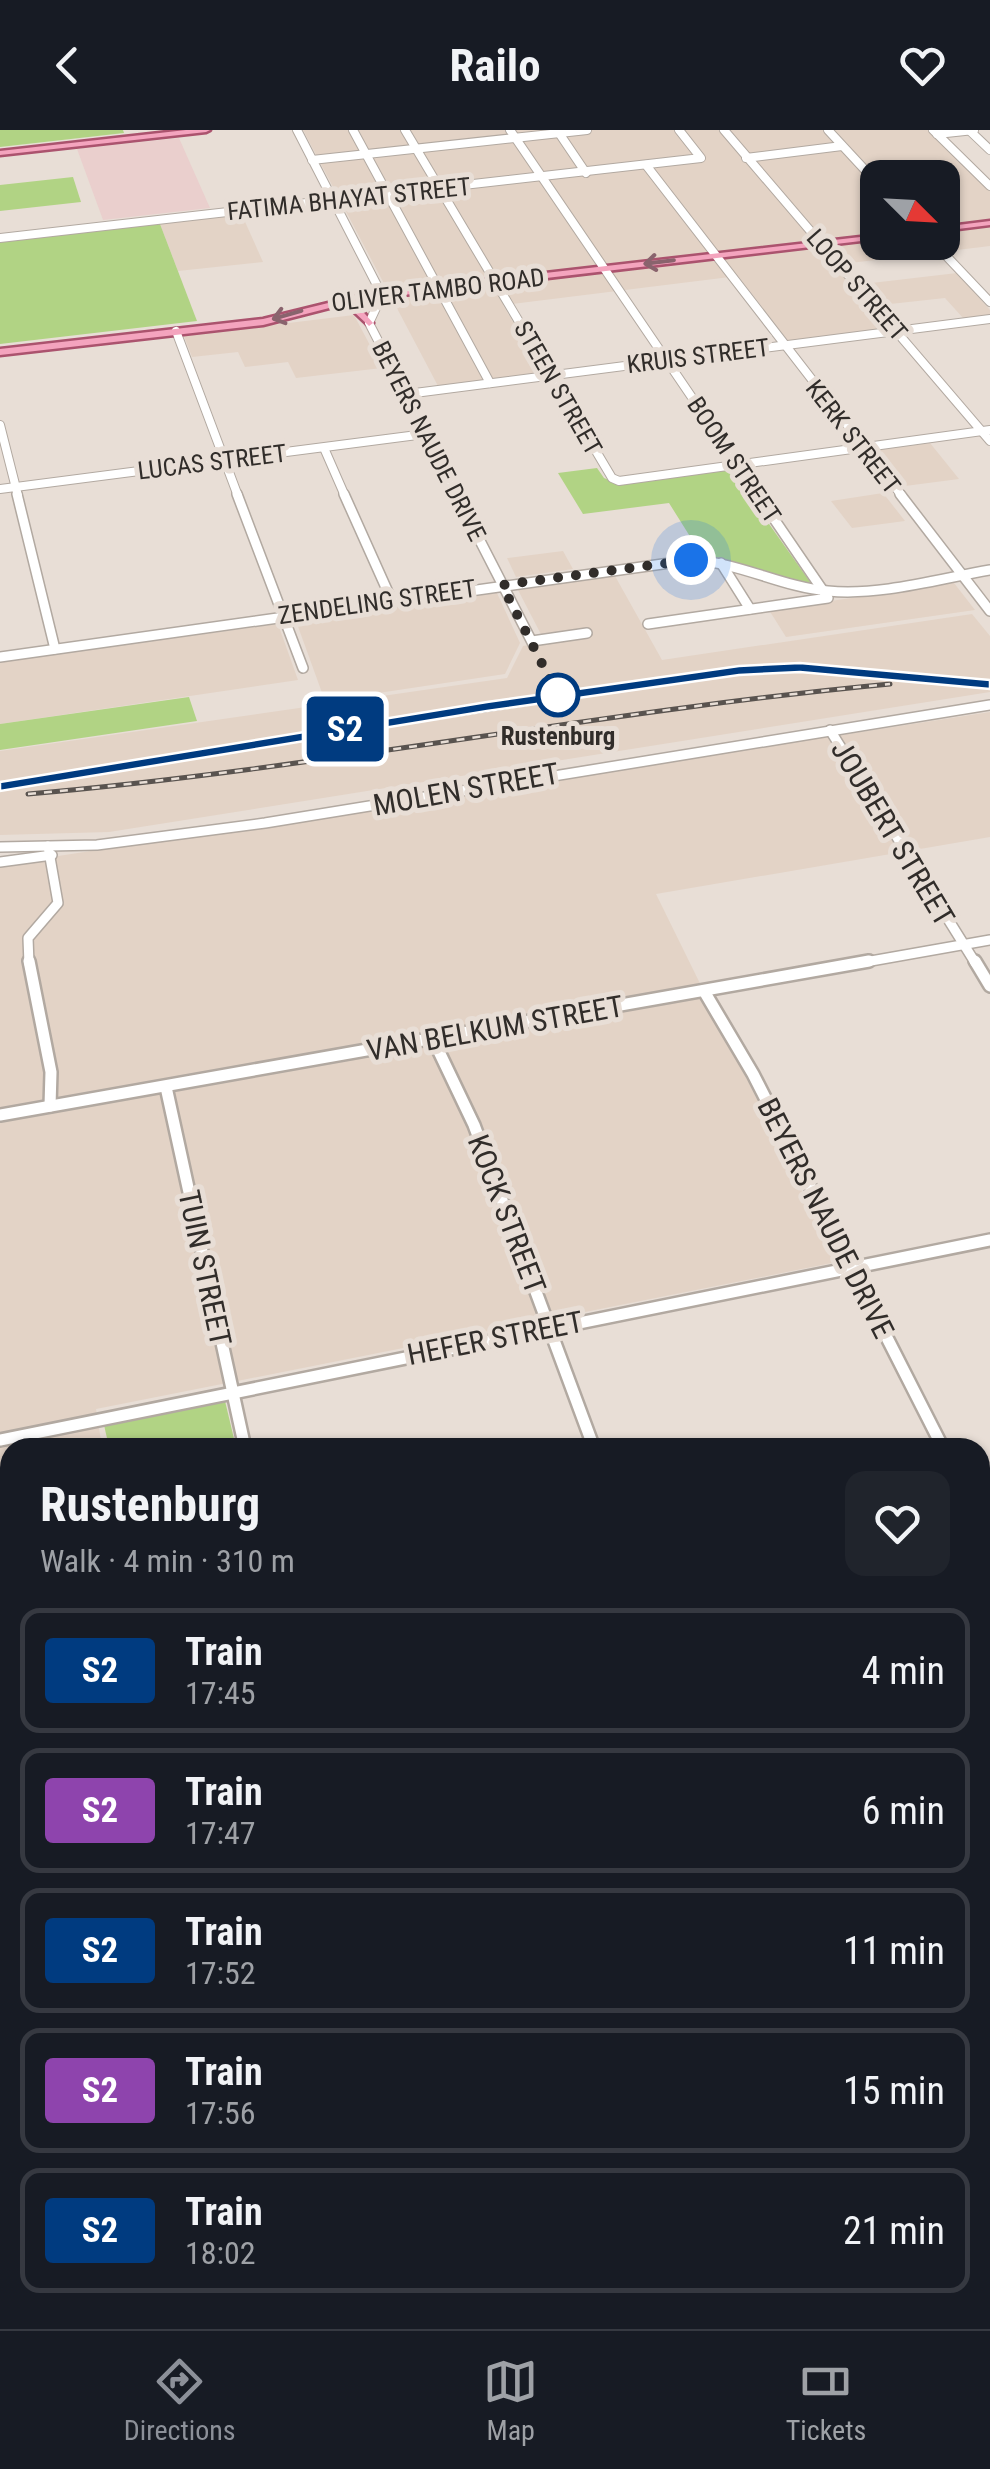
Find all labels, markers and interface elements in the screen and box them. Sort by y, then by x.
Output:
icon: back [40,38,95,93]
icon: heart [895,38,950,93]
text: Railo [449,39,541,92]
north arrow [860,160,960,260]
map controls [860,160,960,260]
street label: FATIMA BHAYAT STREET [226,172,472,226]
street label: LOOP STREET [801,223,913,347]
one-way arrow [644,254,676,272]
street label: OLIVER TAMBO ROAD [330,263,546,317]
one-way arrow [271,307,303,326]
street label: STEEN STREET [508,316,608,460]
street label: KRUIS STREET [625,333,771,379]
street label: BEYERS NAUDE DRIVE [366,336,492,546]
street label: KERK STREET [800,374,906,500]
street label: BOOM STREET [681,392,787,528]
street label: LUCAS STREET [136,438,288,486]
your location [666,535,716,585]
street label: ZENDELING STREET [276,574,478,630]
marker: Rustenburg [537,674,579,716]
line badge: S2 [300,696,390,762]
text: S2 [327,709,363,750]
place label: Rustenburg [501,722,615,751]
street label: JOUBERT STREET [824,734,962,932]
street label: MOLEN STREET [370,755,562,823]
street label: VAN BELKUM STREET [364,988,626,1068]
street label: BEYERS NAUDE DRIVE [750,1092,902,1344]
street label: KOCK STREET [461,1130,553,1298]
street label: TUIN STREET [171,1187,239,1349]
street label: HEFER STREET [404,1304,586,1372]
button: heart [845,1471,950,1576]
text: Rustenburg [40,1476,260,1533]
text: Walk · 4 min · 310 m [40,1542,295,1580]
text: Train [185,1630,263,1674]
text: 4 min [862,1649,945,1693]
text: S2 [82,1650,118,1691]
text: 17:45 [185,1674,256,1712]
text: Train [185,1770,263,1814]
text: 6 min [862,1789,945,1833]
text: S2 [82,1790,118,1831]
text: 17:47 [185,1814,256,1852]
text: Train [185,1910,263,1954]
text: 11 min [843,1929,945,1973]
text: S2 [82,1930,118,1971]
text: 17:52 [185,1954,256,1992]
text: Train [185,2050,263,2094]
text: 15 min [843,2069,945,2113]
text: S2 [82,2070,118,2111]
text: 17:56 [185,2094,256,2132]
text: Train [185,2190,263,2234]
text: 21 min [843,2209,945,2253]
text: S2 [82,2210,118,2251]
text: 18:02 [185,2234,256,2272]
tab: Directions [124,2354,236,2447]
tab: Map [483,2354,538,2447]
tab: Tickets [786,2354,866,2447]

